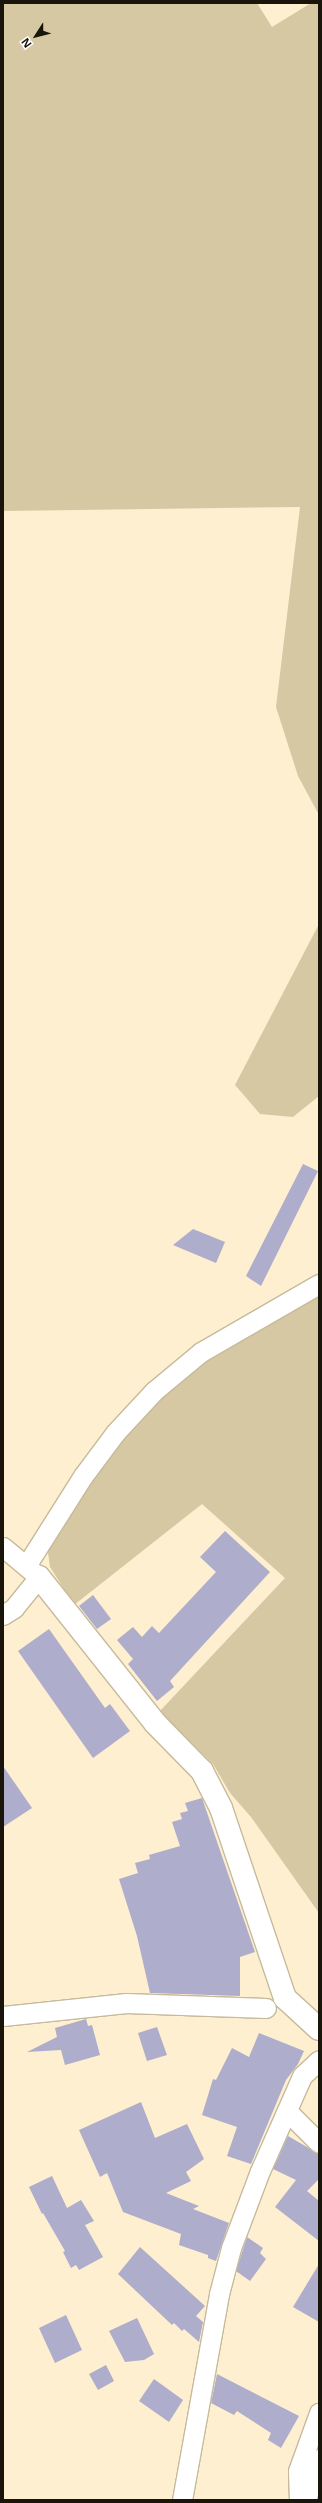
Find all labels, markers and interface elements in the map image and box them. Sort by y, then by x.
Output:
north arrow [16,16,56,56]
text: N [17,35,35,51]

